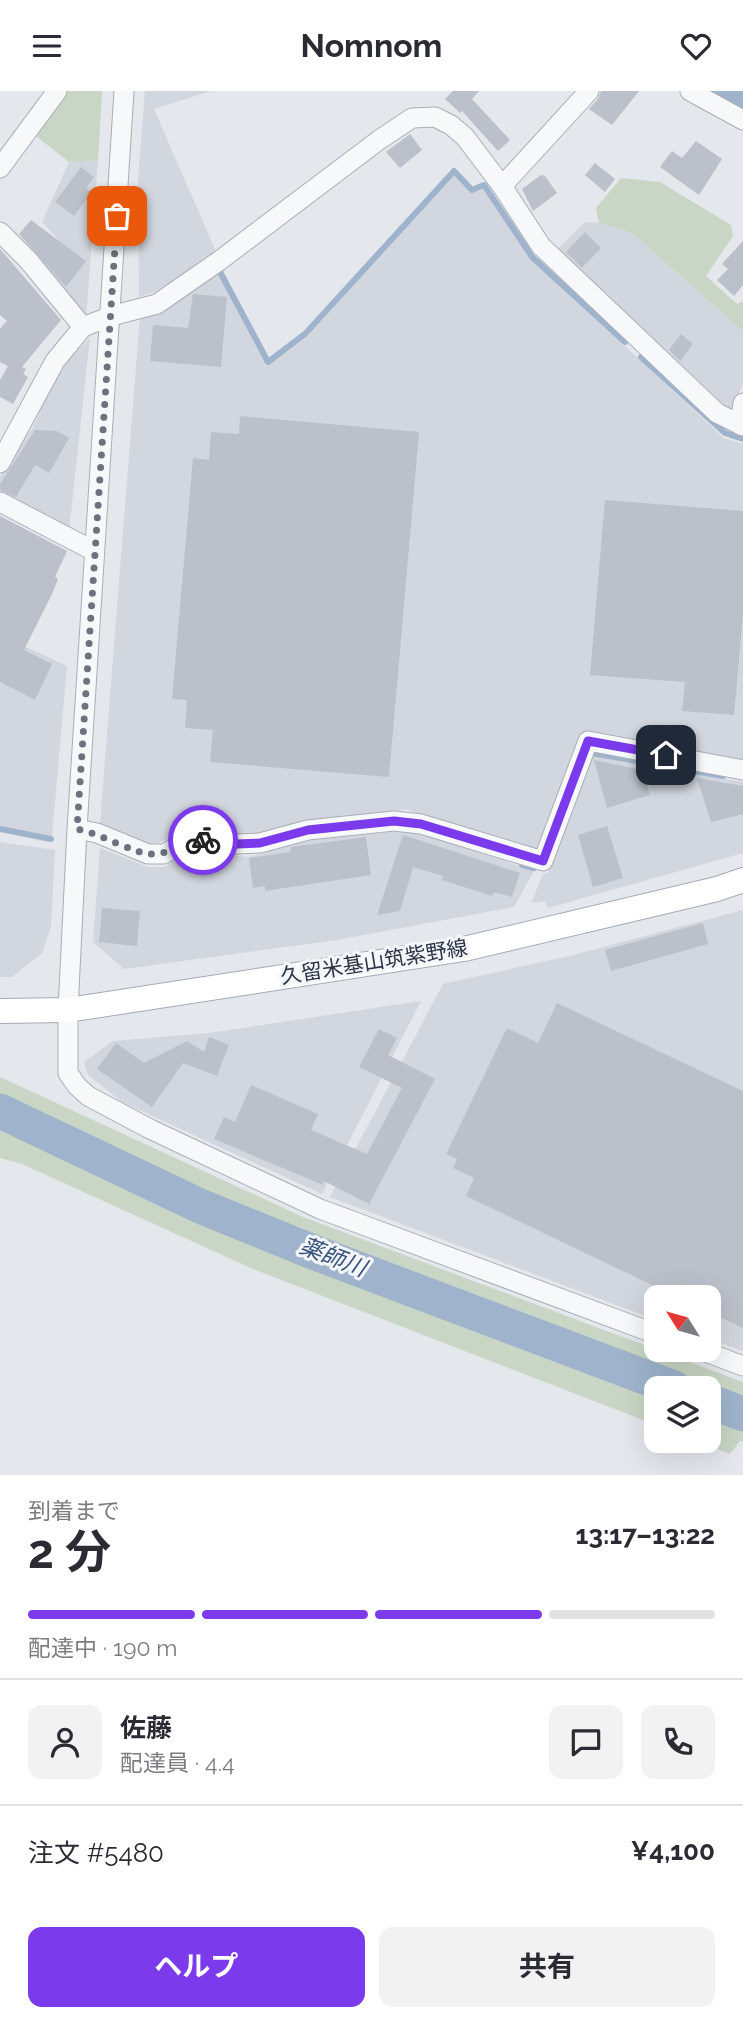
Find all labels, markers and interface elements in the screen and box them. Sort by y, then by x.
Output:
icon: menu [28,27,66,65]
text: Nomnom [301,27,442,64]
icon: heart [677,27,715,65]
pin [87,186,147,246]
icon: bag [98,197,136,235]
pin [636,725,696,785]
icon: home [647,736,685,774]
courier [168,805,238,875]
icon: bike [184,821,222,859]
street label: 久留米基山筑紫野線 [279,934,469,989]
water label: 薬師川 [296,1232,373,1283]
north arrow [644,1285,721,1361]
map controls [644,1285,721,1453]
button: layers [644,1376,721,1453]
text: 到着まで [28,1497,120,1524]
text: 13:17–13:22 [576,1520,715,1550]
text: 2 分 [28,1525,111,1579]
text: 配達中 · 190 m [28,1634,177,1661]
button: person [28,1705,102,1779]
button: chat [549,1705,623,1779]
button: phone [641,1705,715,1779]
text: 佐藤 [120,1713,172,1743]
text: 配達員 · 4.4 [120,1749,235,1776]
text: ¥4,100 [631,1836,715,1866]
text: 注文 #5480 [28,1838,164,1868]
button: ヘルプ [28,1927,365,2007]
button: 共有 [379,1927,715,2007]

